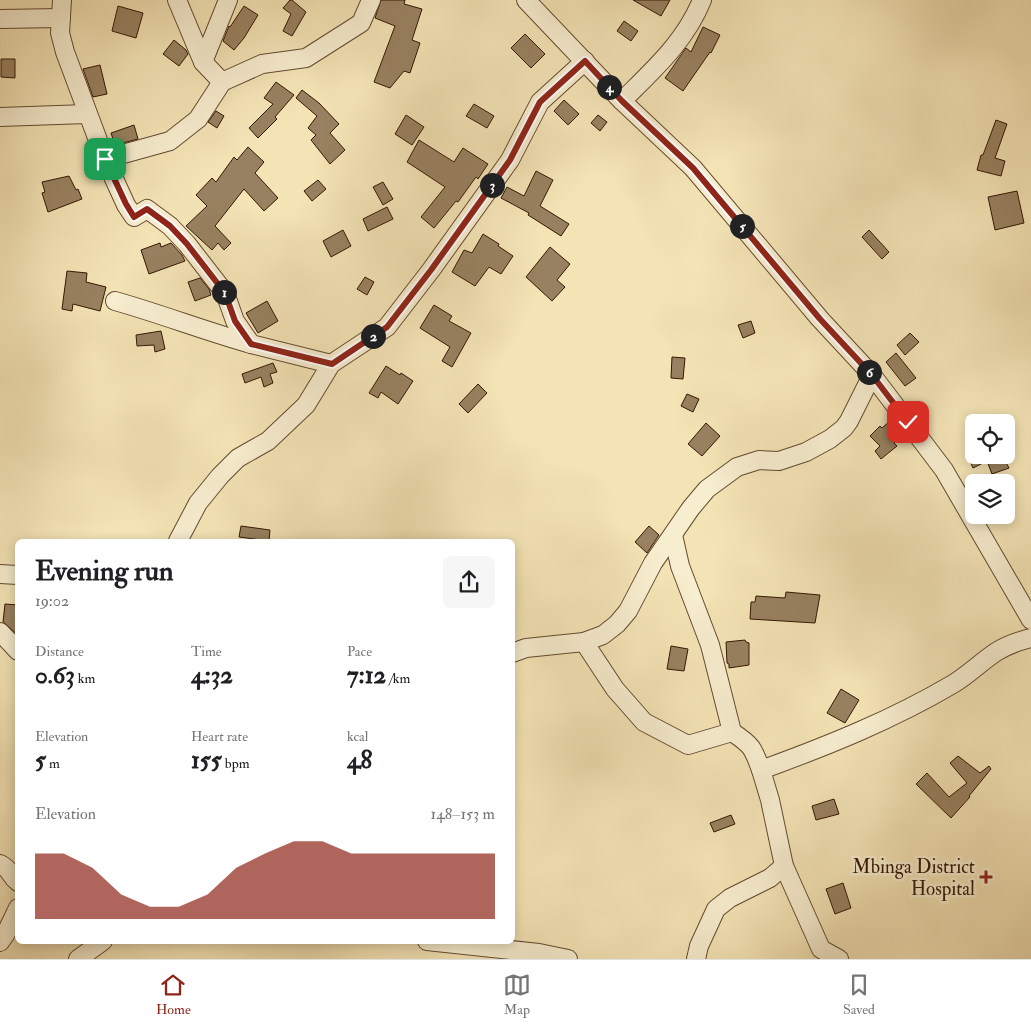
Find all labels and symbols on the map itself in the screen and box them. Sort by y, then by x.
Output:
pin: 4 [596,74,622,100]
pin [84,138,126,180]
pin: 3 [480,172,504,198]
pin: 5 [730,214,754,238]
pin: 1 [212,280,236,304]
pin: 2 [360,324,386,348]
pin: 6 [856,360,882,384]
pin [887,401,929,443]
place label: Mbinga District Hospital [852,855,975,902]
marker: Mbinga District Hospital [979,870,993,884]

